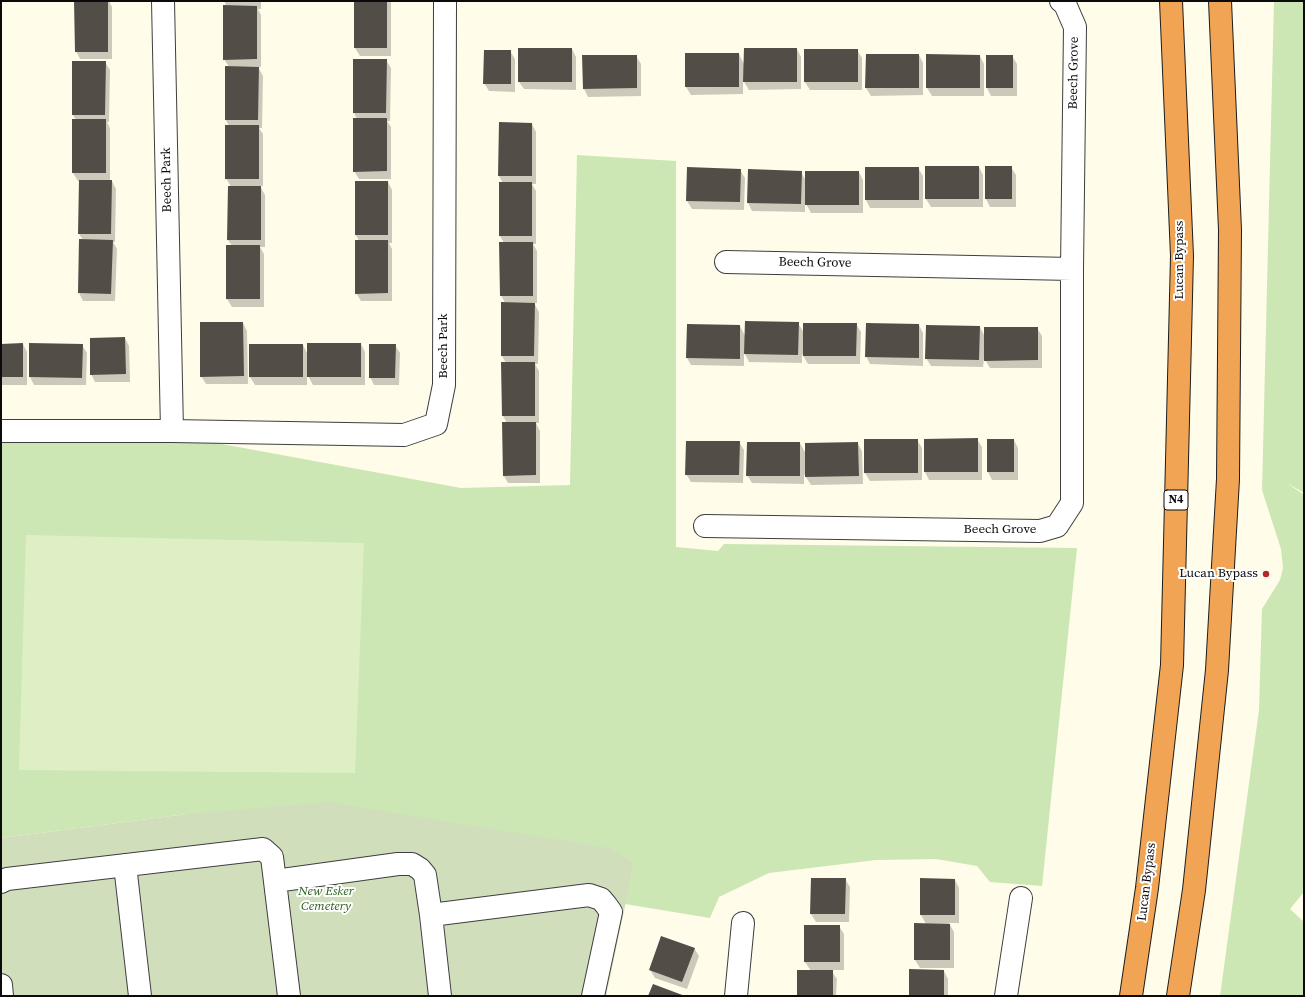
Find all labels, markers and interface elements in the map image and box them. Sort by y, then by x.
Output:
street label: Beech Grove [1066,36,1082,110]
street label: Beech Park [159,147,175,213]
street label: Lucan Bypass [1172,221,1188,299]
street label: Beech Grove [778,255,852,271]
street label: Beech Park [436,313,452,379]
road number: N4 [1164,490,1188,510]
street label: Beech Grove [964,522,1036,538]
place label: Lucan Bypass [1179,566,1258,582]
marker: Lucan Bypass [1261,569,1271,579]
street label: Lucan Bypass [1134,842,1160,922]
park label: New Esker Cemetery [298,884,354,915]

